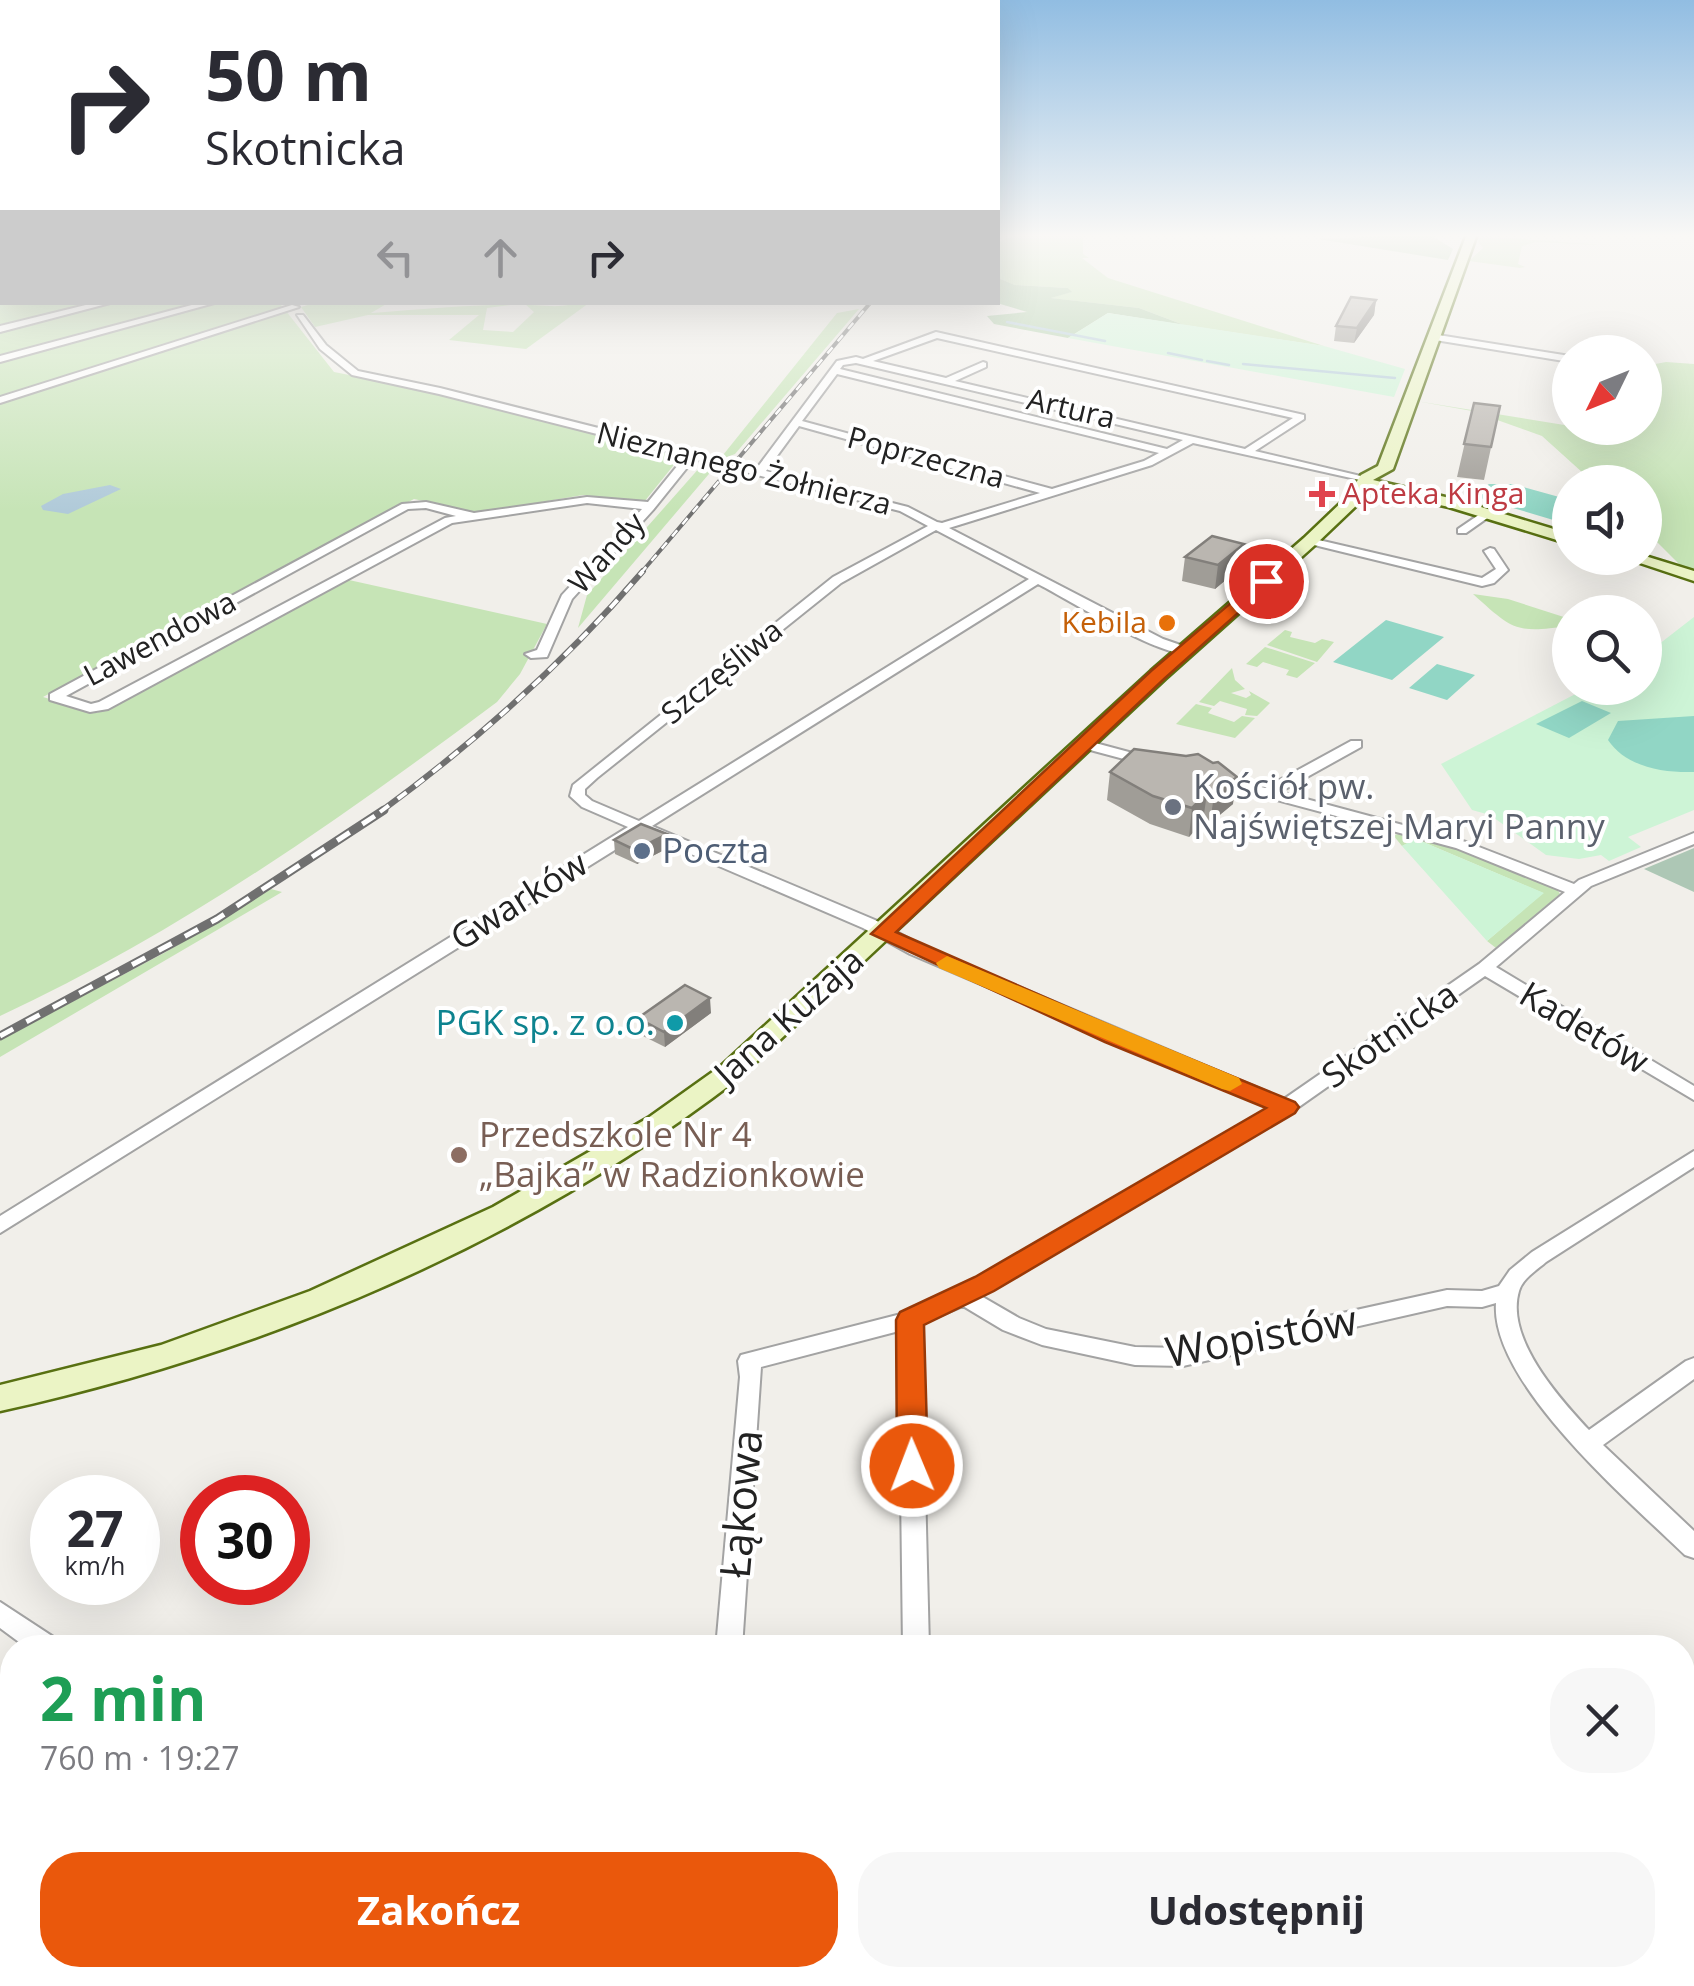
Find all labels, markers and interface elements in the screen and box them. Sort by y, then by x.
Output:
text: 50 m [205,26,372,122]
icon: right [40,40,170,170]
text: Skotnicka [205,117,406,178]
icon: left [368,230,423,285]
icon: ahead [473,230,528,285]
icon: right [578,230,633,285]
north arrow [1552,335,1662,445]
map controls [1552,335,1662,705]
street label: Artura [1023,378,1119,438]
street label: Nieznanego Żołnierza [593,411,896,524]
street label: Poprzeczna [843,416,1010,497]
button: sound [1552,465,1662,575]
place label: Apteka Kinga [1342,472,1524,513]
marker: Apteka Kinga [1311,483,1333,505]
street label: Wandy [558,502,654,601]
pin [1224,539,1309,624]
icon: arrive [1239,554,1294,609]
street label: Lawendowa [76,580,243,695]
button: search [1552,595,1662,705]
place label: Kebila [1062,601,1147,642]
street label: Szczęśliwa [652,609,790,732]
marker: Kebila [1156,612,1178,634]
place label: Kościół pw. Najświętszej Maryi Panny [1193,762,1605,849]
marker: Kościół pw. Najświętszej Maryi Panny [1162,796,1184,818]
place label: Poczta [662,826,769,873]
street label: Gwarków [441,839,595,960]
marker: Poczta [631,840,653,862]
street label: Jana Kużaja [701,936,873,1098]
street label: Skotnicka [1312,970,1467,1098]
street label: Kadetów [1512,970,1658,1084]
place label: PGK sp. z o.o. [436,998,655,1045]
marker: PGK sp. z o.o. [664,1012,686,1034]
place label: Przedszkole Nr 4 „Bajka” w Radzionkowie [479,1110,865,1197]
marker: Przedszkole Nr 4 „Bajka” w Radzionkowie [448,1144,470,1166]
street label: Wopistów [1161,1290,1361,1379]
position arrow [860,1414,964,1518]
street label: Łąkowa [705,1427,774,1580]
speed limit sign: 30 [180,1475,310,1605]
text: 27 [66,1494,124,1562]
text: km/h [65,1548,125,1582]
text: 2 min [40,1657,207,1739]
button: close [1550,1668,1655,1773]
text: 760 m · 19:27 [40,1736,239,1779]
button: Zakończ [40,1852,838,1967]
button: Udostępnij [858,1852,1655,1967]

